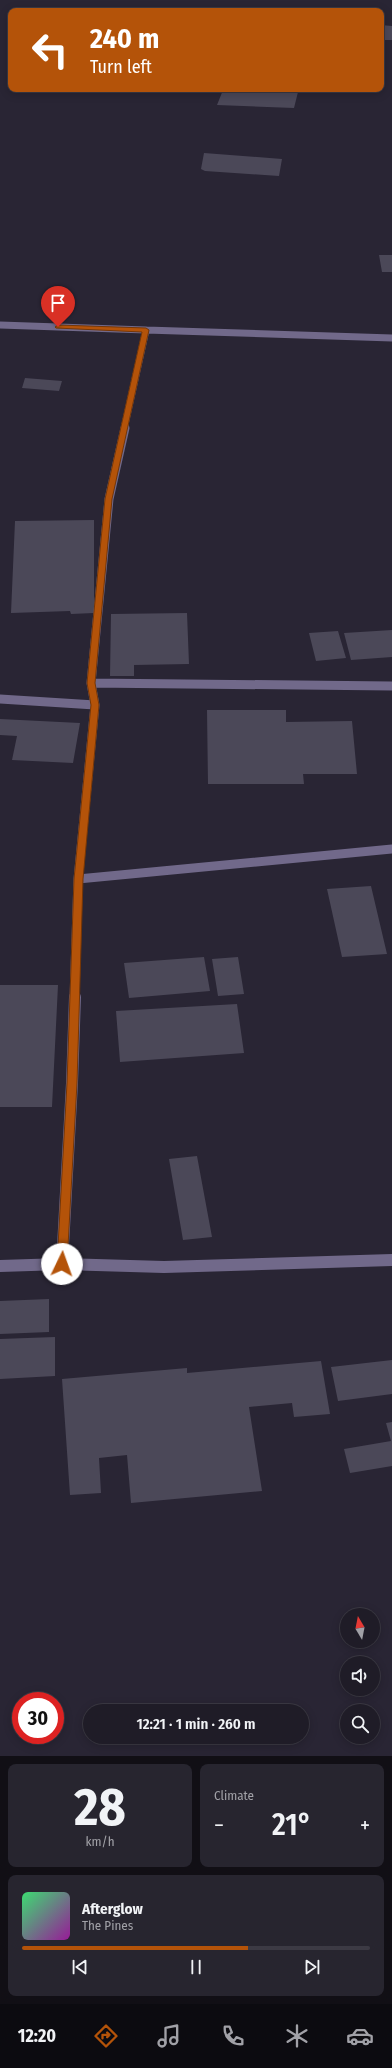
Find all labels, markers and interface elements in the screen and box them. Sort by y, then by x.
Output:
text: 240 m [90,22,159,55]
icon: left [24,24,76,76]
text: Turn left [90,56,152,78]
pin [41,286,75,327]
icon: arrive [47,292,69,314]
position arrow [41,1243,83,1285]
north arrow [340,1608,380,1648]
map controls [340,1608,380,1744]
button: sound [340,1656,380,1696]
speed limit sign: 30 [12,1692,64,1744]
button: search [340,1704,380,1744]
text: 12:21 · 1 min · 260 m [136,1715,256,1733]
text: 28 [74,1776,126,1839]
text: Climate [214,1788,254,1803]
text: 21° [272,1807,312,1843]
text: − [214,1812,224,1839]
text: + [360,1812,370,1839]
text: km/h [86,1834,115,1849]
text: Afterglow [82,1900,143,1918]
text: The Pines [82,1918,133,1933]
icon: previous [69,1956,91,1978]
icon: pause [185,1956,207,1978]
icon: next [301,1956,323,1978]
icon: directions [92,2022,120,2050]
icon: music [155,2022,183,2050]
icon: phone [219,2022,247,2050]
icon: climate [283,2022,311,2050]
icon: car [346,2022,374,2050]
text: 12:20 [18,2025,56,2047]

